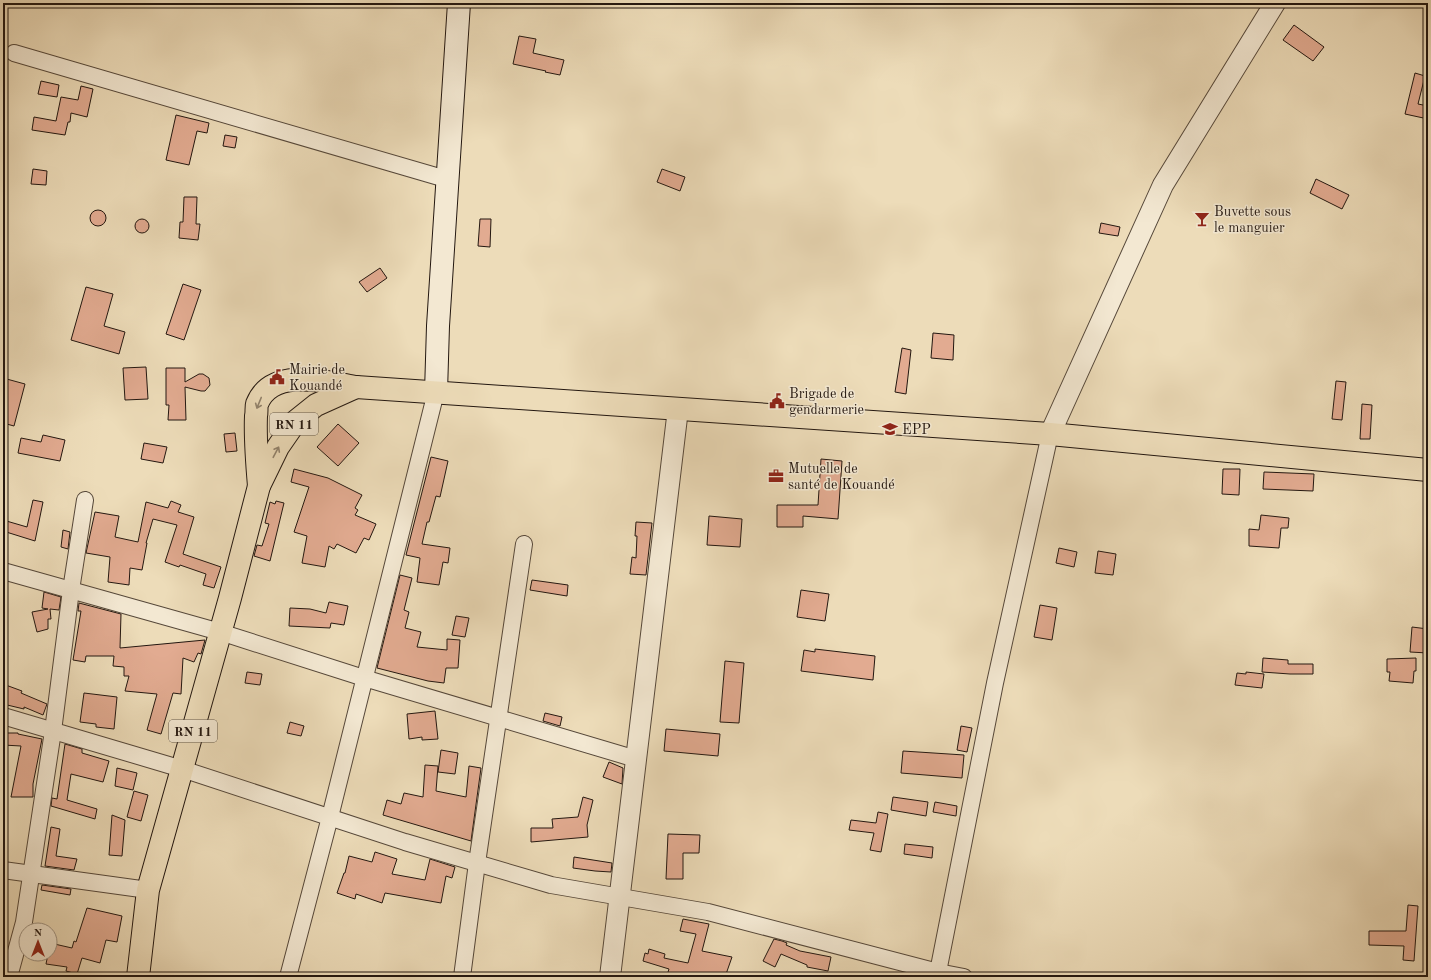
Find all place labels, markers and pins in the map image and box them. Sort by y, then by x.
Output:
place label: Buvette sous le manguier [1214,205,1291,235]
bar icon: Buvette sous le manguier [1193,210,1211,228]
place label: Mairie de Kouandé [289,363,345,393]
public building icon: Mairie de Kouandé [268,368,286,386]
place label: Brigade de gendarmerie [789,387,864,417]
public building icon: Brigade de gendarmerie [768,392,786,410]
school or university icon: EPP [881,420,899,438]
place label: EPP [902,423,931,437]
place label: Mutuelle de santé de Kouandé [788,462,895,492]
office icon: Mutuelle de santé de Kouandé [767,467,785,485]

